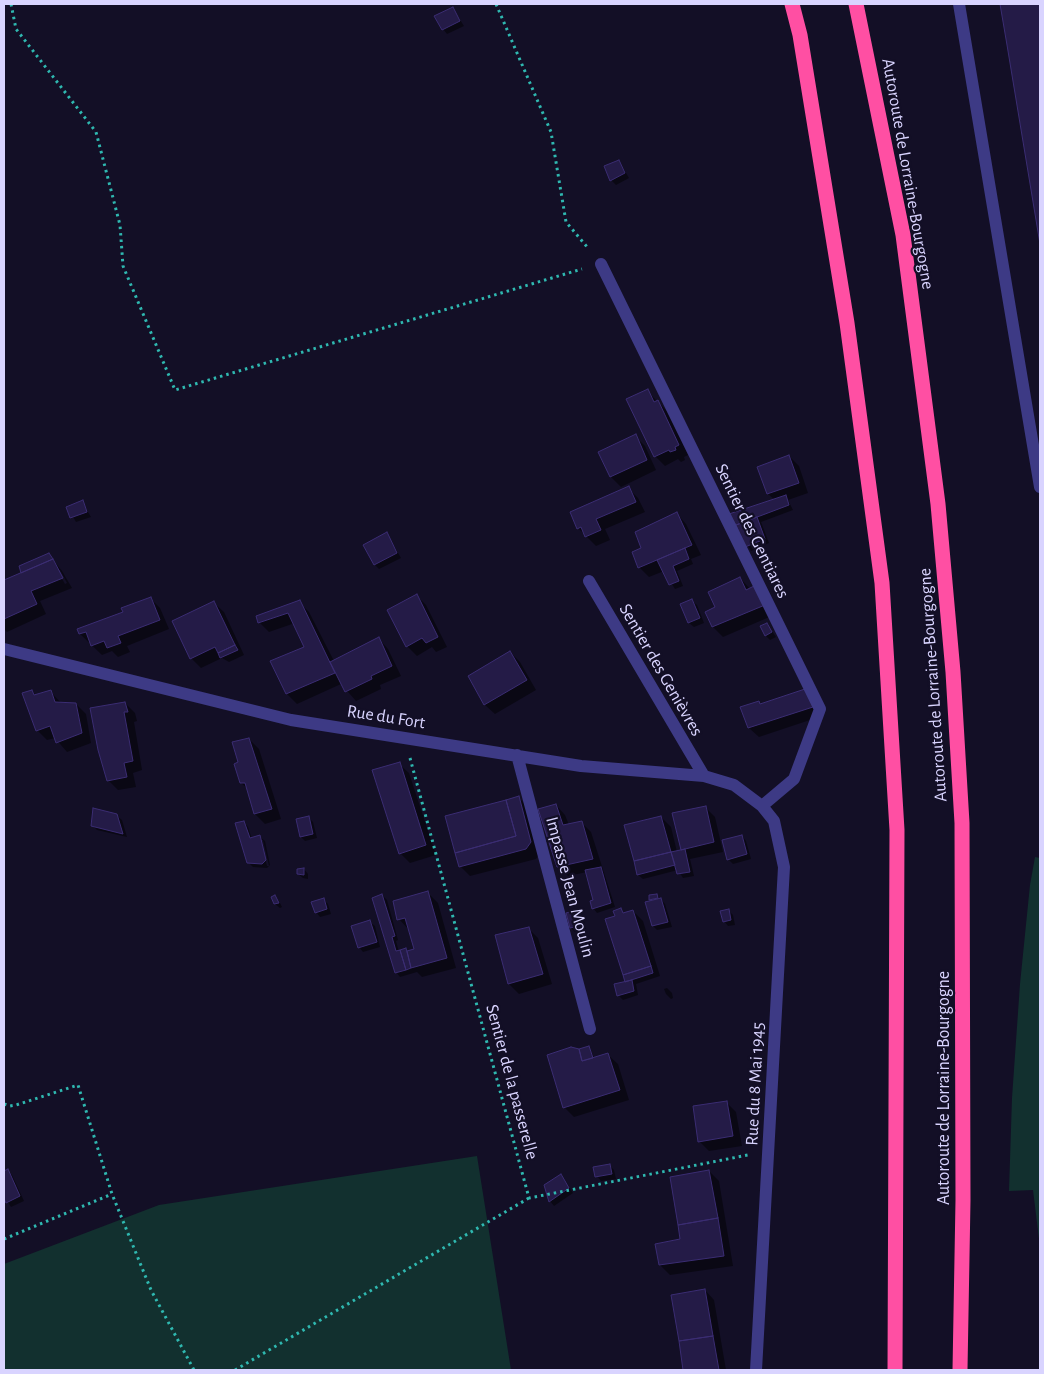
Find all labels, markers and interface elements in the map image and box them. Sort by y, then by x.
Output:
street label: Autoroute de Lorraine-Bourgogne [877,57,939,291]
street label: Sentier des Gentiares [710,460,794,602]
street label: Autoroute de Lorraine-Bourgogne [914,567,952,803]
street label: Sentier des Genièvres [614,600,708,740]
street label: Rue du Fort [345,700,427,734]
street label: Impasse Jean Moulin [541,814,599,960]
street label: Autoroute de Lorraine-Bourgogne [933,971,955,1205]
street label: Sentier de la passerelle [481,1002,543,1162]
street label: Rue du 8 Mai 1945 [741,1022,769,1146]

